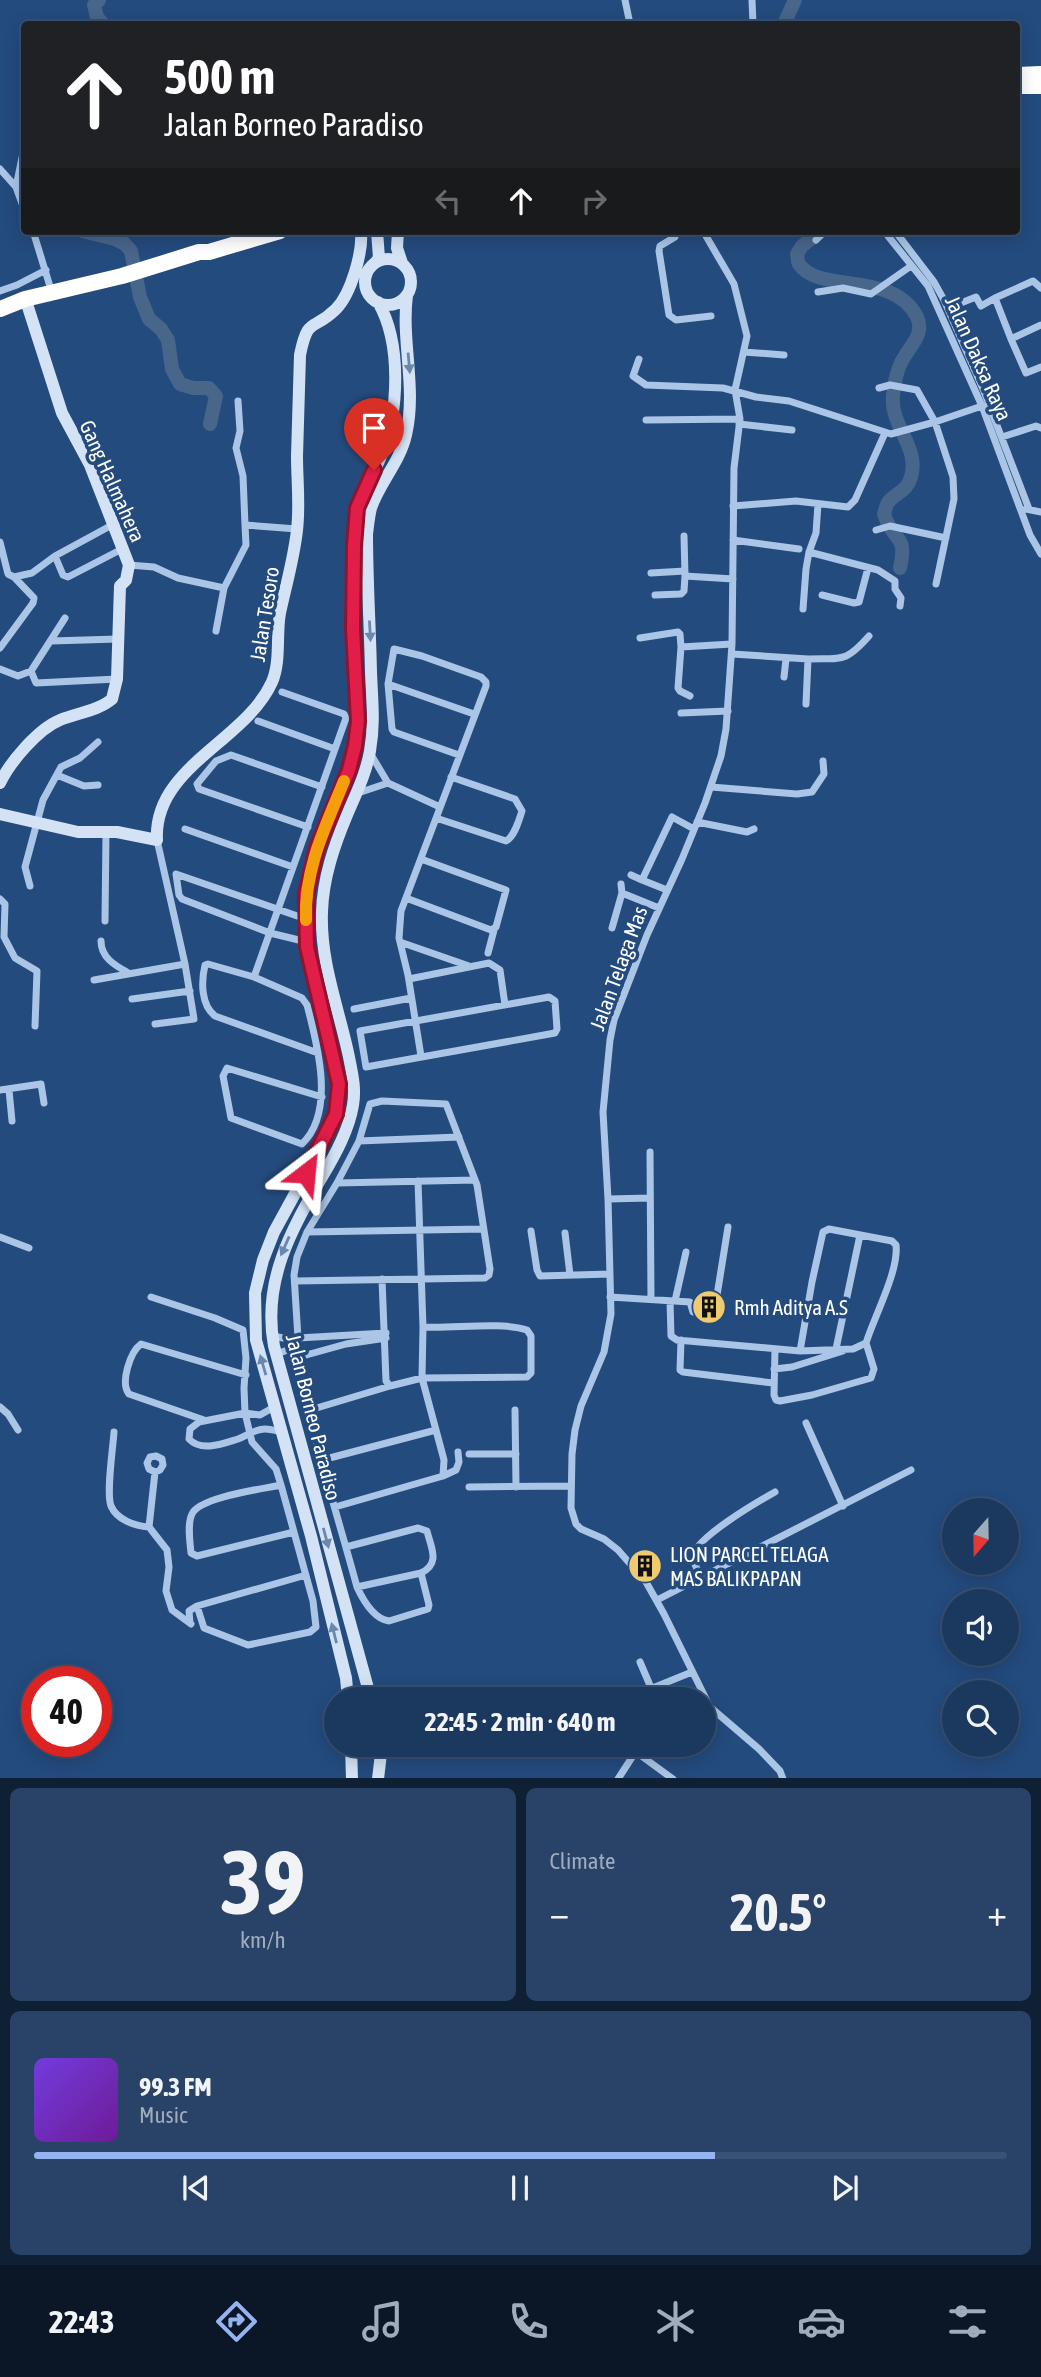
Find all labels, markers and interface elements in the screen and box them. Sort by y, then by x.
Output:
text: 500 m [164,48,275,104]
icon: ahead [49,49,140,140]
text: Jalan Borneo Paradiso [164,106,424,143]
icon: left [429,182,467,220]
icon: ahead [502,182,540,220]
icon: right [575,182,613,220]
street label: Jalan Daksa Raya [941,292,1017,424]
one-way arrow [404,352,415,374]
pin [344,398,404,470]
icon: arrive [355,409,393,447]
street label: Gang Halmahera [75,416,151,546]
street label: Jalan Tesoro [245,565,283,663]
one-way arrow [365,620,376,642]
street label: Jalan Telaga Mas [584,903,652,1033]
position arrow [269,1136,343,1210]
one-way arrow [279,1236,291,1256]
building icon: Rmh Aditya A.S [690,1288,728,1326]
place label: Rmh Aditya A.S [734,1295,848,1319]
street label: Jalan Borneo Paradiso [282,1331,346,1503]
one-way arrow [258,1355,268,1376]
north arrow [942,1498,1018,1575]
map controls [942,1498,1019,1757]
one-way arrow [321,1527,332,1549]
place label: LION PARCEL TELAGA MAS BALIKPAPAN [670,1542,829,1590]
building icon: LION PARCEL TELAGA MAS BALIKPAPAN [626,1547,664,1585]
button: sound [942,1589,1019,1666]
one-way arrow [328,1621,339,1643]
speed limit sign: 40 [21,1666,112,1757]
button: search [942,1680,1019,1757]
text: 22:45 · 2 min · 640 m [425,1707,615,1737]
text: 39 [220,1829,306,1933]
text: Climate [550,1848,615,1874]
text: 20.5° [730,1882,827,1942]
text: − [550,1891,569,1934]
text: + [987,1891,1007,1934]
text: km/h [240,1927,286,1953]
text: 99.3 FM [139,2072,212,2102]
text: Music [139,2102,187,2128]
icon: previous [177,2169,215,2207]
icon: pause [501,2169,539,2207]
icon: next [826,2169,864,2207]
icon: directions [212,2297,261,2346]
icon: music [358,2297,407,2346]
icon: phone [504,2297,553,2346]
icon: climate [651,2297,700,2346]
icon: car [797,2297,846,2346]
icon: filters [943,2297,992,2346]
text: 22:43 [49,2303,115,2340]

